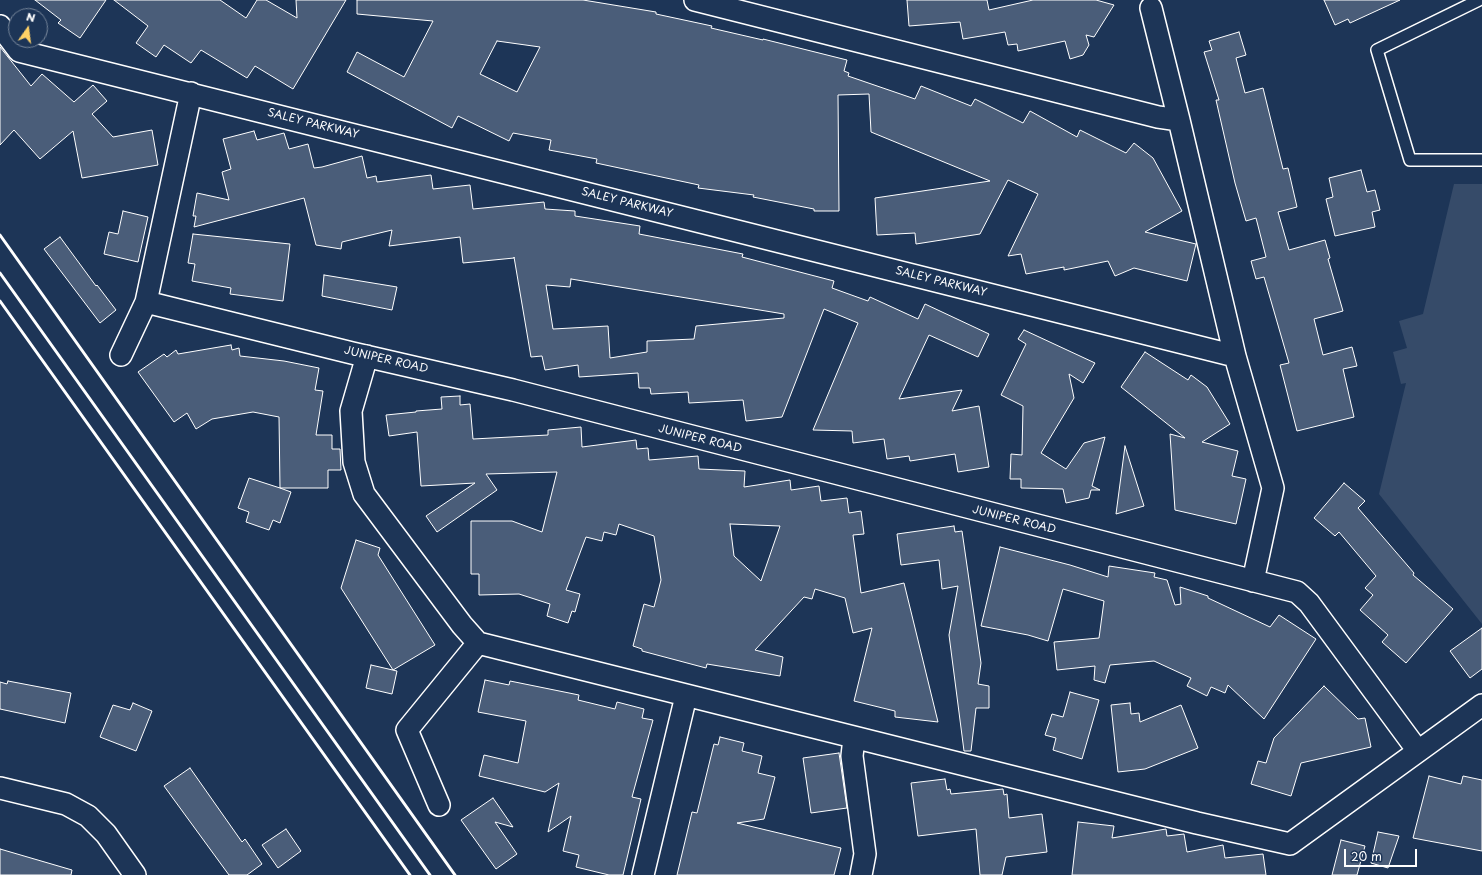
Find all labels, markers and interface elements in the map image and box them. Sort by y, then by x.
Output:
north arrow [8,8,48,48]
text: N [24,8,37,26]
street label: SALEY PARKWAY [266,106,360,142]
street label: SALEY PARKWAY [580,185,674,221]
street label: SALEY PARKWAY [894,264,988,300]
street label: JUNIPER ROAD [343,344,429,376]
street label: JUNIPER ROAD [657,422,743,456]
street label: JUNIPER ROAD [971,503,1057,537]
scale bar [1346,841,1419,867]
text: 20 m [1351,847,1382,865]

